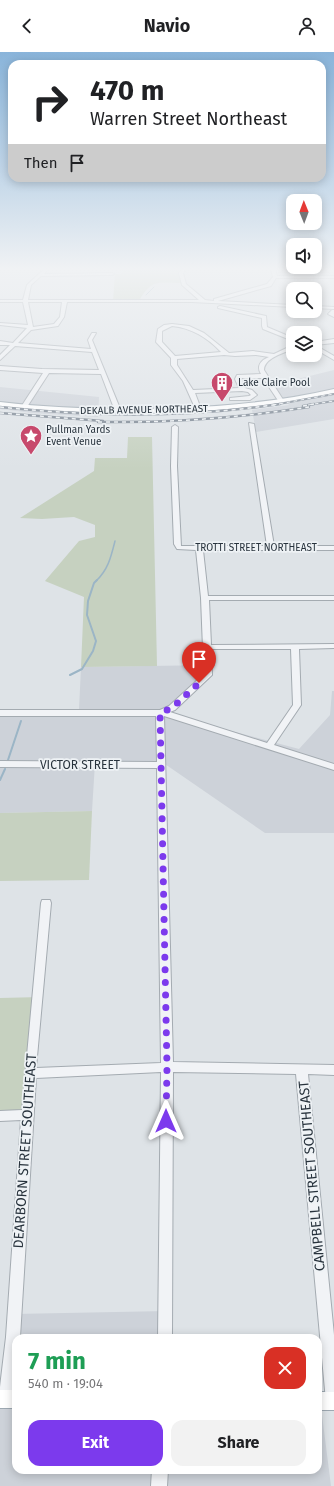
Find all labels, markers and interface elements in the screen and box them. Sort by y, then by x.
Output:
icon: back [16,15,38,37]
text: Navio [144,15,190,37]
icon: person [296,15,318,37]
text: 470 m [90,74,165,107]
icon: right [24,76,76,128]
text: Warren Street Northeast [90,108,287,130]
icon: arrive [66,152,88,174]
text: Then [24,154,58,172]
north arrow [286,194,322,230]
map controls [286,194,322,362]
button: sound [286,238,322,274]
button: search [286,282,322,318]
button: layers [286,326,322,362]
building icon: Lake Claire Pool [209,370,235,403]
place label: Lake Claire Pool [238,377,310,389]
street label: DEKALB AVENUE NORTHEAST [80,403,209,417]
place icon: Pullman Yards Event Venue [18,423,44,456]
place label: Pullman Yards Event Venue [46,424,110,448]
street label: TROTTI STREET NORTHEAST [195,542,318,554]
pin [182,642,216,683]
icon: arrive [188,648,210,670]
street label: VICTOR STREET [40,758,121,772]
street label: DEARBORN STREET SOUTHEAST [10,1052,40,1249]
street label: CAMPBELL STREET SOUTHEAST [295,1079,329,1272]
position arrow [145,1100,187,1142]
text: 7 min [28,1347,86,1375]
button: close [264,1347,306,1389]
text: 540 m · 19:04 [28,1376,103,1391]
button: Exit [28,1420,163,1466]
button: Share [171,1420,306,1466]

